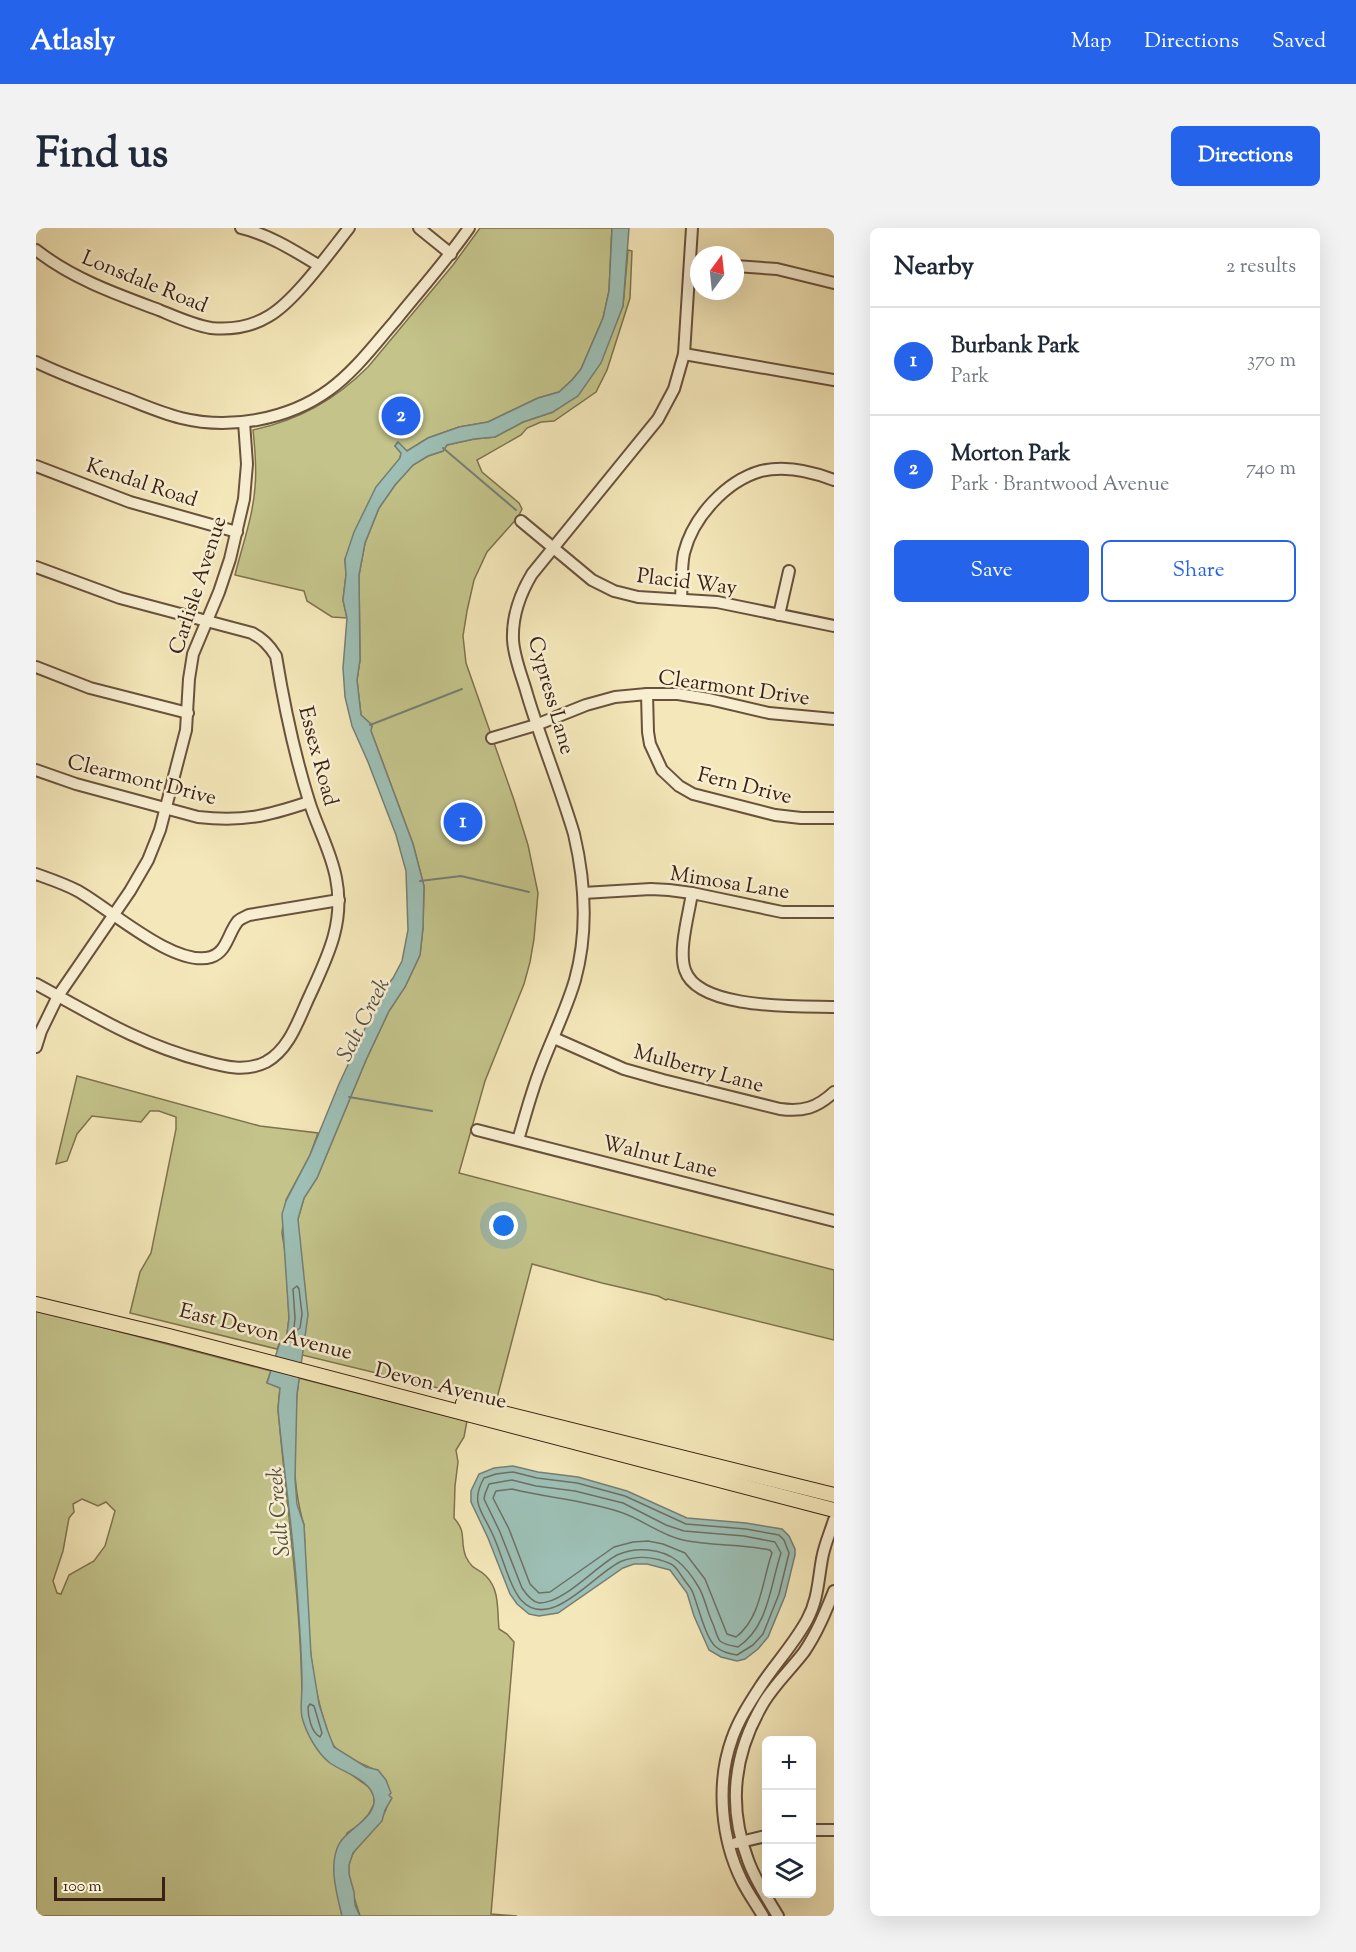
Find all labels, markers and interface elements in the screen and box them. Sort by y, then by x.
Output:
text: Atlasly [30,22,115,62]
text: Map [1071,27,1111,57]
text: Directions [1144,27,1239,57]
text: Saved [1272,27,1326,57]
text: Find us [36,126,168,186]
button: Directions [1171,126,1320,186]
street label: Lonsdale Road [77,244,212,322]
north arrow [690,246,744,300]
text: Nearby [894,249,974,286]
text: 2 results [1226,253,1296,282]
text: Burbank Park [951,331,1079,363]
text: 1 [910,347,917,376]
text: 370 m [1247,347,1296,376]
text: Park [951,363,989,392]
pin: 2 [382,394,421,438]
text: Morton Park [951,439,1070,471]
street label: Kendal Road [82,452,201,516]
text: 2 [909,455,918,484]
text: 740 m [1246,455,1296,484]
text: Park · Brantwood Avenue [951,471,1169,500]
street label: Carlisle Avenue [162,513,235,659]
button: Save [894,540,1089,602]
button: Share [1101,540,1296,602]
street label: Placid Way [635,562,739,604]
street label: Cypress Lane [519,633,581,758]
street label: Clearmont Drive [656,664,811,714]
street label: Essex Road [289,703,345,810]
street label: Clearmont Drive [64,748,219,814]
street label: Fern Drive [694,761,795,813]
pin: 1 [444,800,482,844]
street label: Mimosa Lane [668,860,792,908]
water label: Salt Creek [330,973,399,1068]
street label: Mulberry Lane [630,1038,767,1102]
street label: Walnut Lane [599,1129,720,1187]
your location [489,1211,518,1240]
street label: East Devon Avenue [176,1297,355,1369]
street label: Devon Avenue [371,1356,510,1418]
water label: Salt Creek [260,1466,300,1558]
map controls [762,1736,816,1898]
button: + [762,1736,816,1790]
button: − [762,1790,816,1844]
button: layers [762,1844,816,1898]
scale bar [54,1874,165,1902]
text: 100 m [63,1876,102,1899]

